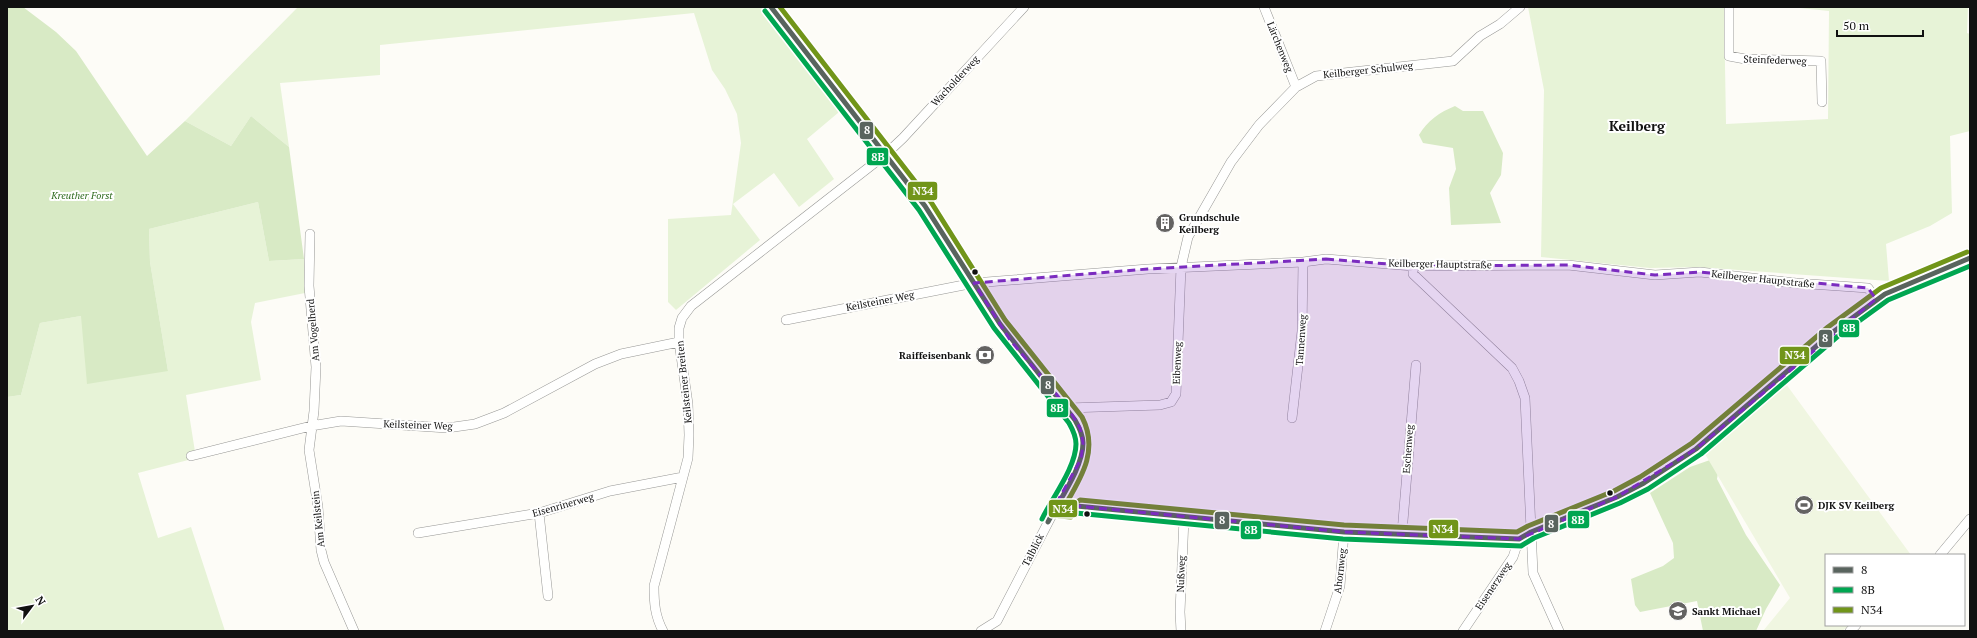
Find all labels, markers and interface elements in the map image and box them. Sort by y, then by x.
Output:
scale bar [1837,12,1923,38]
text: 50 m [1843,18,1870,33]
street label: Lärchenweg [1264,20,1296,75]
street label: Wacholderweg [928,52,982,109]
street label: Steinfederweg [1743,52,1808,68]
street label: Keilberger Schulweg [1323,59,1414,81]
district label: Keilberg [1609,116,1666,135]
line badge: 8 [859,121,874,140]
text: 8 [864,123,870,137]
line badge: 8B [866,147,889,166]
text: 8B [871,150,885,164]
line badge: N34 [907,181,938,201]
text: N34 [913,184,934,198]
park label: Kreuther Forst [50,189,113,202]
place label: Grundschule Keilberg [1179,211,1240,236]
building icon: Grundschule Keilberg [1154,212,1176,234]
street label: Keilberger Hauptstraße [1388,257,1492,271]
unlabelled marker [970,267,980,277]
street label: Keilberger Hauptstraße [1711,267,1815,291]
street label: Keilsteiner Weg [845,288,916,314]
street label: Am Vogelherd [304,298,322,362]
street label: Tannenweg [1293,313,1309,366]
line badge: 8B [1838,319,1860,338]
text: 8B [1842,321,1856,335]
line badge: 8 [1818,329,1833,348]
text: 8 [1822,331,1828,345]
street label: Keilsteiner Breiten [673,340,695,424]
street label: Eibenweg [1170,341,1184,385]
bank icon: Raiffeisenbank [974,344,996,366]
line badge: N34 [1779,346,1810,365]
text: N34 [1785,348,1806,362]
place label: Raiffeisenbank [899,349,971,362]
line badge: 8 [1040,375,1055,395]
text: 8 [1045,378,1051,392]
line badge: 8B [1046,398,1069,418]
text: 8B [1050,401,1064,415]
street label: Keilsteiner Weg [383,417,454,433]
street label: Eschenweg [1400,423,1416,474]
unlabelled marker [1605,488,1615,498]
street label: Am Keilstein [309,490,327,548]
street label: Eisenrinerweg [531,490,596,520]
sports icon: DJK SV Keilberg [1793,494,1815,516]
line badge: N34 [1048,499,1078,518]
place label: DJK SV Keilberg [1818,499,1895,512]
text: N34 [1053,502,1074,516]
unlabelled marker [1082,509,1092,519]
line badge: 8B [1567,510,1590,529]
line badge: 8 [1214,511,1230,530]
text: 8 [1219,513,1225,527]
text: 8B [1571,513,1585,527]
line badge: 8 [1544,514,1559,533]
text: 8 [1548,517,1554,531]
line badge: N34 [1428,519,1459,539]
line badge: 8B [1240,520,1262,540]
text: N34 [1433,522,1454,536]
text: 8B [1244,523,1258,537]
street label: Talblick [1019,531,1047,569]
street label: Ahornweg [1331,547,1349,594]
legend [1825,554,1965,626]
street label: Nußweg [1174,555,1188,593]
street label: Eisenerzweg [1472,559,1514,613]
text: 8 [1861,562,1867,577]
text: 8B [1861,582,1875,597]
north arrow [12,586,52,626]
text: N [32,593,49,609]
school or university icon: Sankt Michael [1667,600,1689,622]
text: N34 [1861,602,1883,617]
place label: Sankt Michael [1692,605,1761,618]

